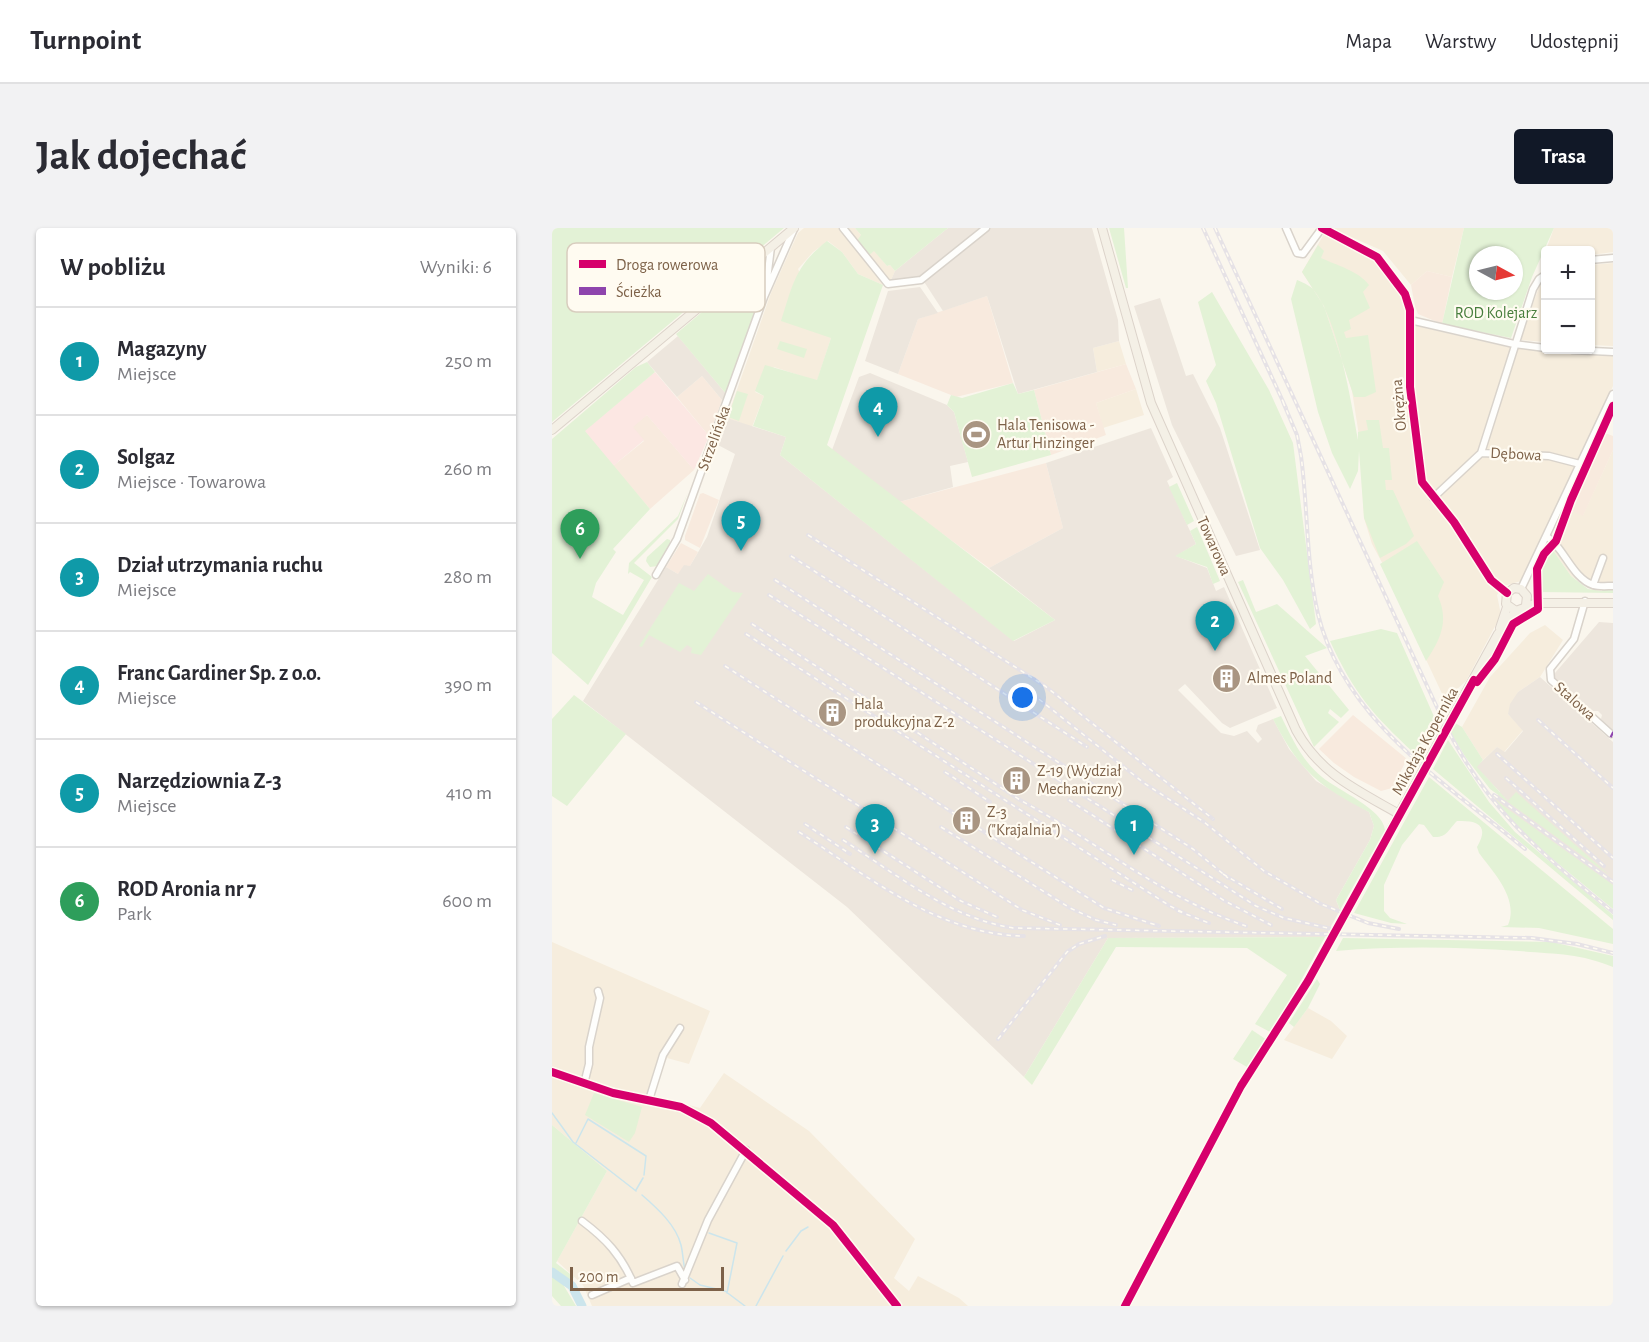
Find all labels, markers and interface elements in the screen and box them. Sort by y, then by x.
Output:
text: Turnpoint [30,27,141,55]
text: Mapa [1346,31,1392,52]
text: Warstwy [1425,31,1496,52]
text: Udostępnij [1529,31,1619,52]
button: Trasa [1514,129,1613,184]
text: Jak dojechać [36,135,246,177]
legend [567,243,765,312]
north arrow [1469,246,1523,300]
map controls [1541,246,1595,354]
button: + [1541,246,1595,300]
text: W pobliżu [60,254,166,280]
text: Wyniki: 6 [420,257,492,277]
text: Droga rowerowa [616,257,718,273]
text: Ścieżka [616,281,662,300]
button: − [1541,300,1595,354]
park label: ROD Kolejarz [1455,305,1538,322]
text: Magazyny [117,338,207,360]
text: 1 [76,351,83,371]
text: 250 m [445,351,492,371]
text: Miejsce [117,364,176,384]
street label: Okrężna [1389,378,1409,432]
pin: 4 [858,388,898,437]
street label: Strzelińska [695,403,733,473]
place label: Hala Tenisowa - Artur Hinzinger [997,417,1095,451]
sports icon: Hala Tenisowa - Artur Hinzinger [960,418,992,450]
street label: Dębowa [1490,445,1542,463]
text: Solgaz [117,446,175,468]
text: 2 [75,459,84,479]
text: 260 m [444,459,492,479]
text: Miejsce · Towarowa [117,472,266,492]
pin: 5 [722,502,760,551]
pin: 6 [561,510,600,559]
street label: Towarowa [1194,514,1234,578]
text: Dział utrzymania ruchu [117,554,323,576]
text: 3 [75,567,84,587]
text: 280 m [444,567,492,587]
text: Miejsce [117,580,176,600]
pin: 2 [1196,602,1234,651]
text: Franc Gardiner Sp. z o.o. [117,662,321,684]
building icon: Almes Poland [1210,662,1242,694]
place label: Almes Poland [1247,670,1332,686]
text: 4 [74,675,85,695]
text: 390 m [445,675,492,695]
street label: Stalowa [1551,678,1599,724]
your location [1008,683,1037,712]
street label: Mikołaja Kopernika [1389,684,1462,798]
text: Miejsce [117,688,176,708]
place label: Hala produkcyjna Z-2 [854,696,955,731]
building icon: Hala produkcyjna Z-2 [817,697,849,729]
place label: Z-19 (Wydział Mechaniczny) [1037,763,1123,798]
building icon: Z-19 (Wydział Mechaniczny) [1000,764,1032,796]
text: Narzędziownia Z-3 [117,770,282,792]
text: 5 [75,783,84,803]
text: 410 m [446,783,492,803]
text: Miejsce [117,796,176,816]
pin: 3 [856,804,894,854]
place label: Z-3 ("Krajalnia") [987,804,1061,839]
building icon: Z-3 ("Krajalnia") [950,805,982,837]
pin: 1 [1114,806,1154,855]
text: ROD Aronia nr 7 [117,878,256,900]
text: 6 [75,891,84,911]
text: 600 m [442,891,492,911]
text: Park [117,904,152,924]
scale bar [570,1264,724,1292]
text: 200 m [579,1269,619,1285]

